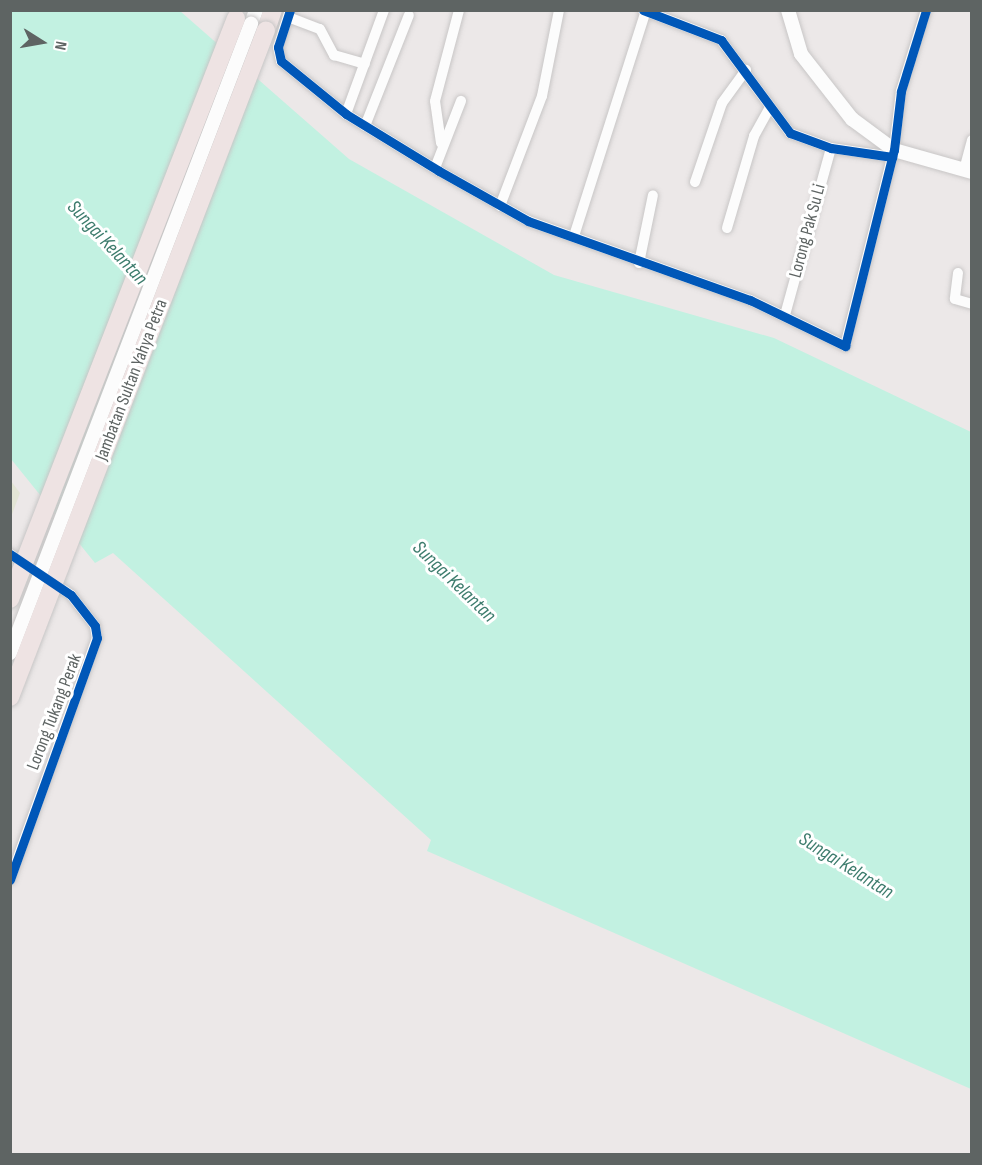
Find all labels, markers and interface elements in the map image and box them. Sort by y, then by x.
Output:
north arrow [12,12,72,72]
text: N [50,40,70,52]
street label: Lorong Pak Su Li [785,182,831,280]
water label: Sungai Kelantan [62,196,152,290]
street label: Jambatan Sultan Yahya Petra [91,296,173,464]
water label: Sungai Kelantan [407,536,501,628]
street label: Lorong Tukang Perak [23,651,87,773]
water label: Sungai Kelantan [794,828,898,904]

